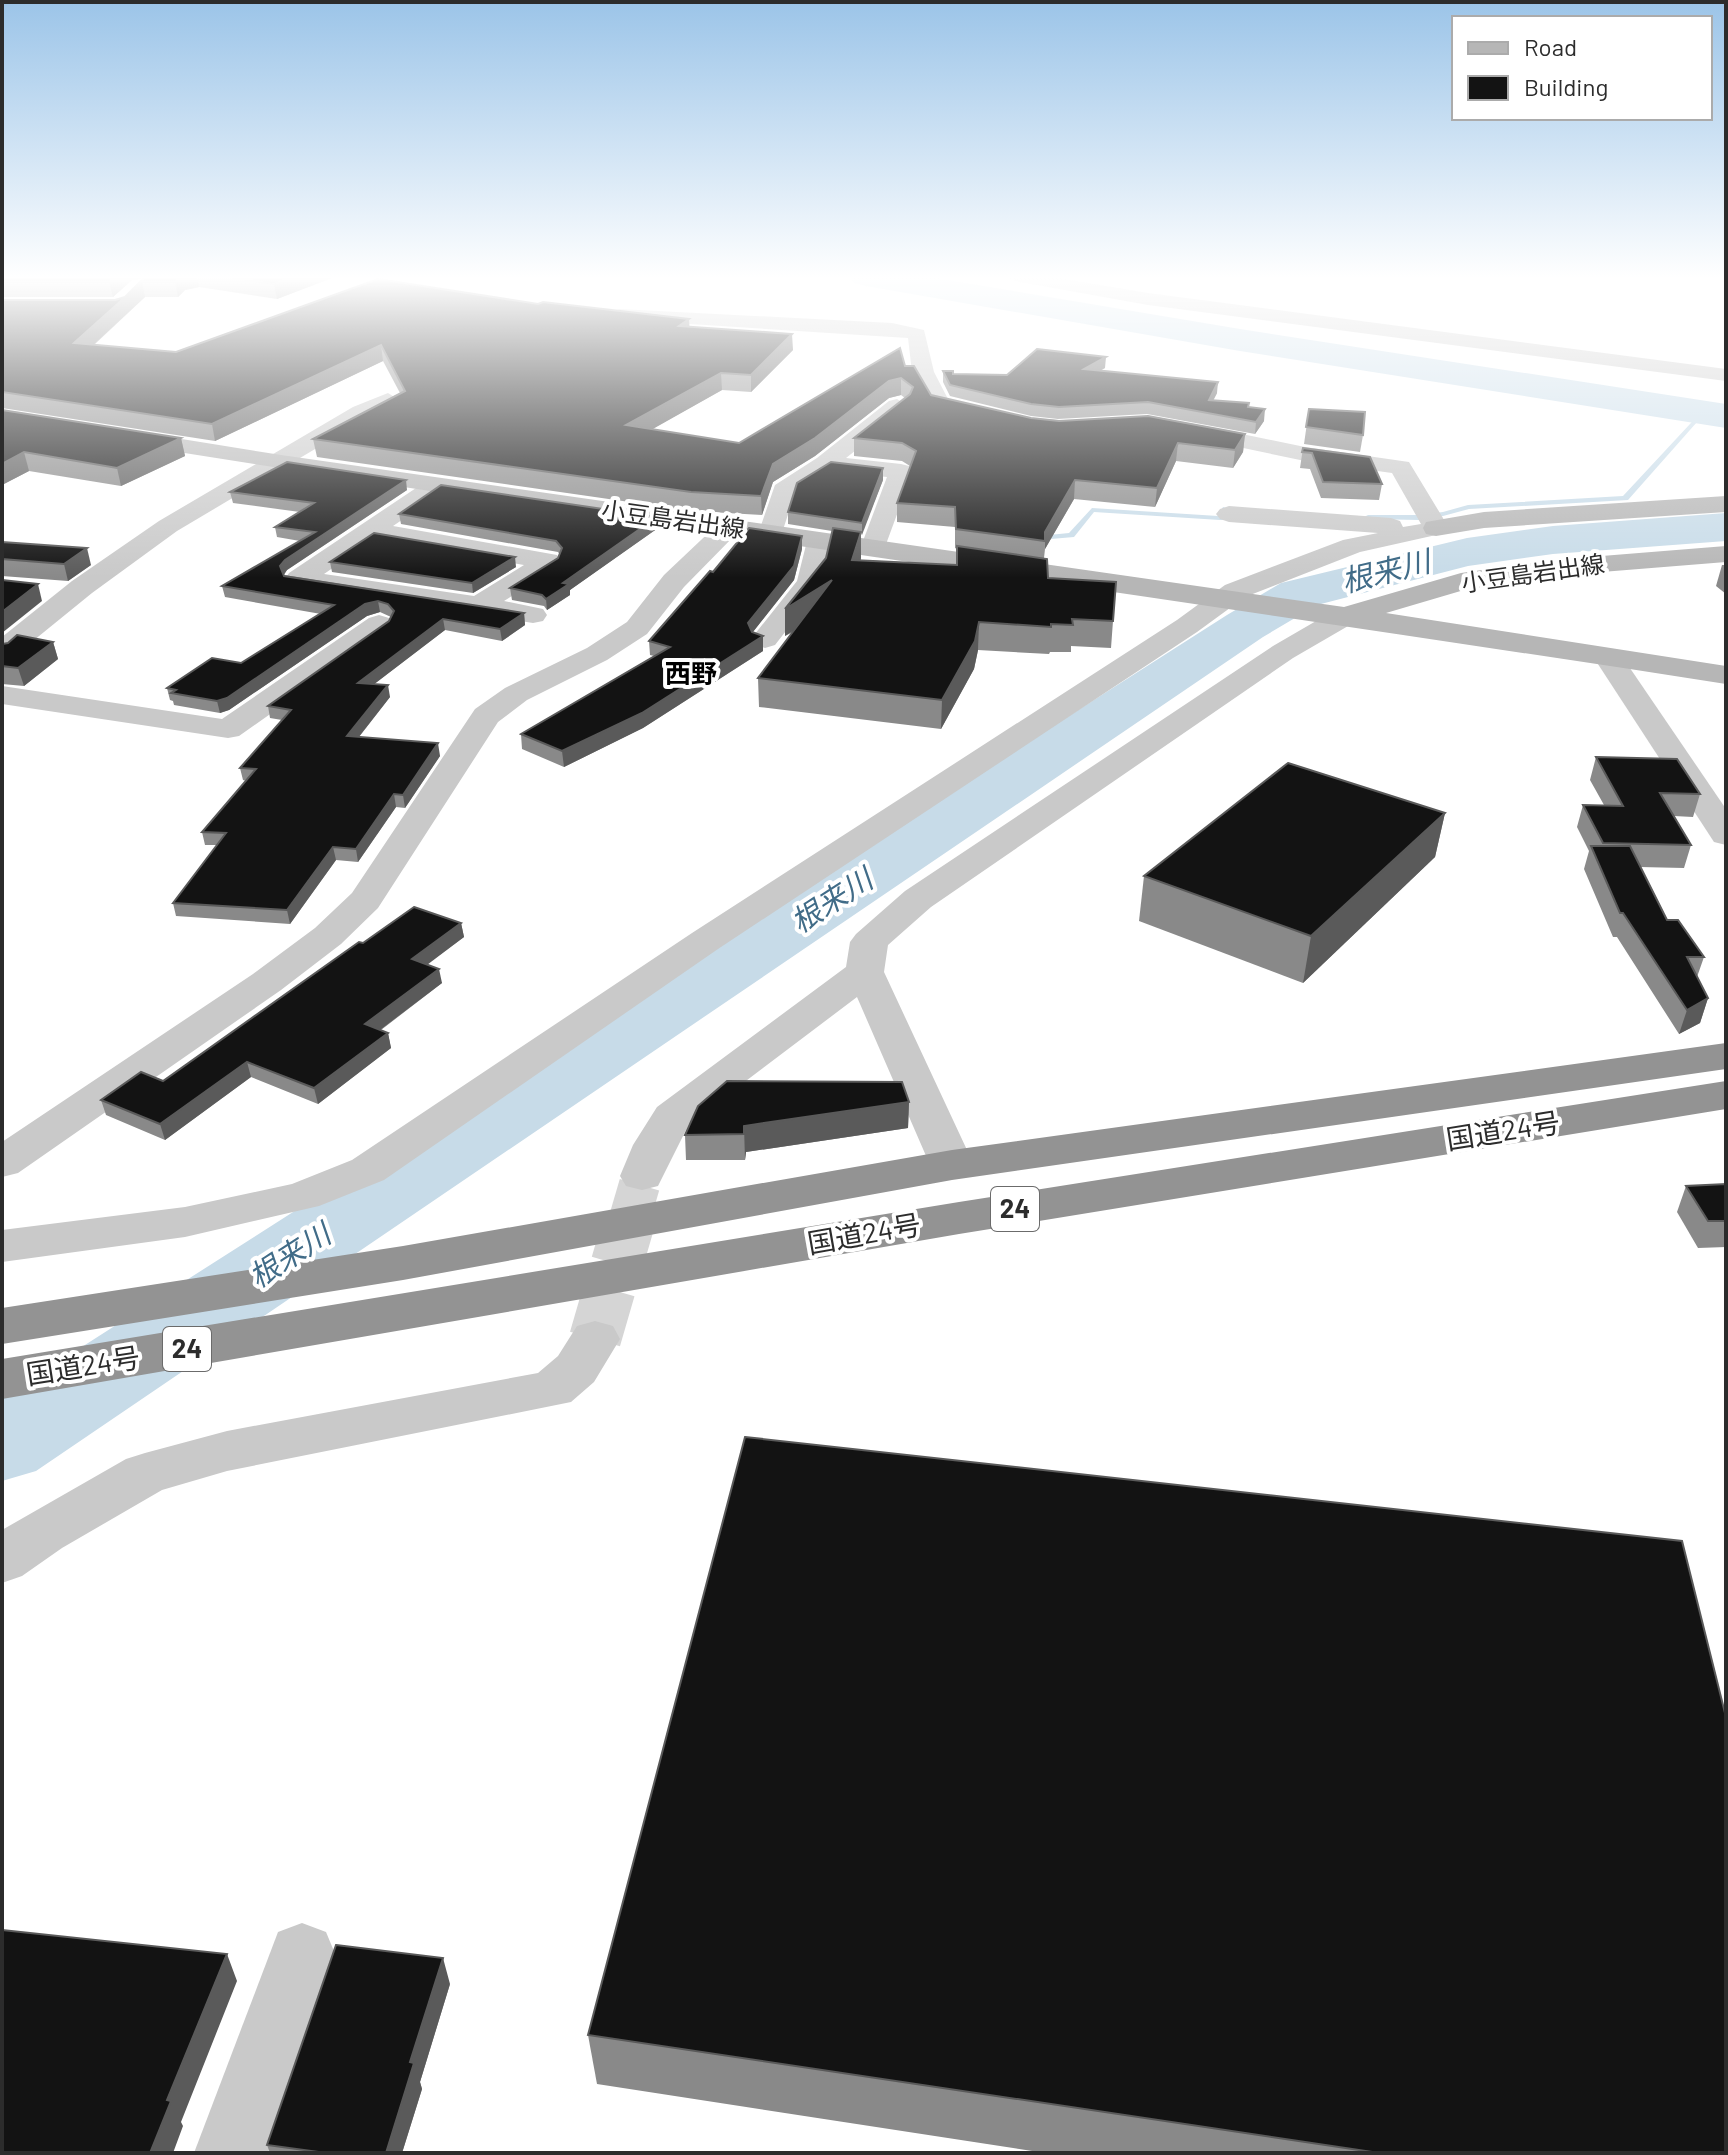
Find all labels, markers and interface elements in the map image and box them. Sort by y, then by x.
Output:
legend [1452,16,1712,120]
text: Road [1524,32,1577,61]
text: Building [1524,72,1608,101]
street label: 小豆島岩出線 [600,494,747,543]
water label: 根来川 [1337,541,1436,598]
street label: 小豆島岩出線 [1459,548,1606,597]
district label: 西野 [665,657,717,688]
water label: 根来川 [783,858,881,939]
street label: 国道24号 [1444,1104,1562,1156]
road number: 24 [991,1187,1039,1231]
street label: 国道24号 [805,1206,923,1260]
water label: 根来川 [241,1213,339,1294]
road number: 24 [163,1327,211,1371]
street label: 国道24号 [24,1339,142,1391]

